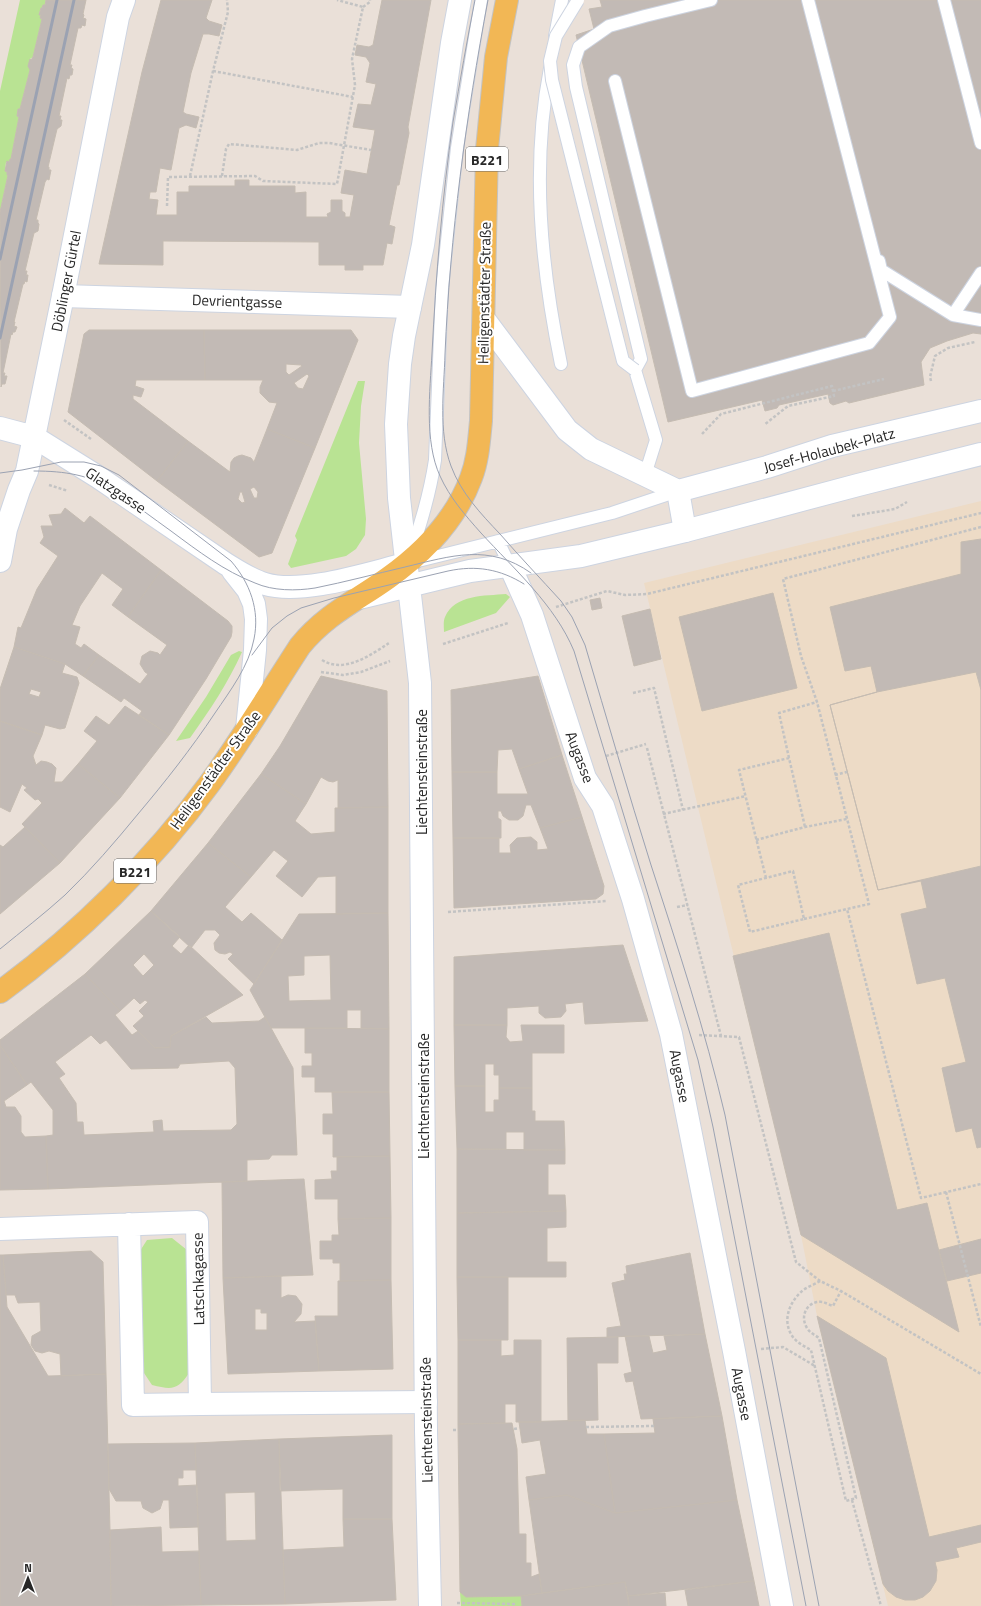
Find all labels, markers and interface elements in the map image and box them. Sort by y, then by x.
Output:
road number: B221 [466,147,508,171]
street label: Heiligenstädter Straße [471,222,497,364]
street label: Döblinger Gürtel [45,228,87,334]
street label: Devrientgasse [191,288,283,314]
street label: Josef-Holaubek-Platz [761,421,897,479]
street label: Glatzgasse [81,461,151,519]
street label: Heiligenstädter Straße [164,706,266,834]
street label: Liechtensteinstraße [410,709,433,835]
street label: Augasse [560,728,600,786]
road number: B221 [114,859,156,883]
street label: Liechtensteinstraße [412,1033,435,1159]
street label: Augasse [664,1047,696,1105]
street label: Latschkagasse [186,1232,210,1326]
street label: Liechtensteinstraße [413,1357,439,1483]
street label: Augasse [726,1365,758,1423]
north arrow [8,1558,48,1598]
text: N [24,1560,32,1576]

